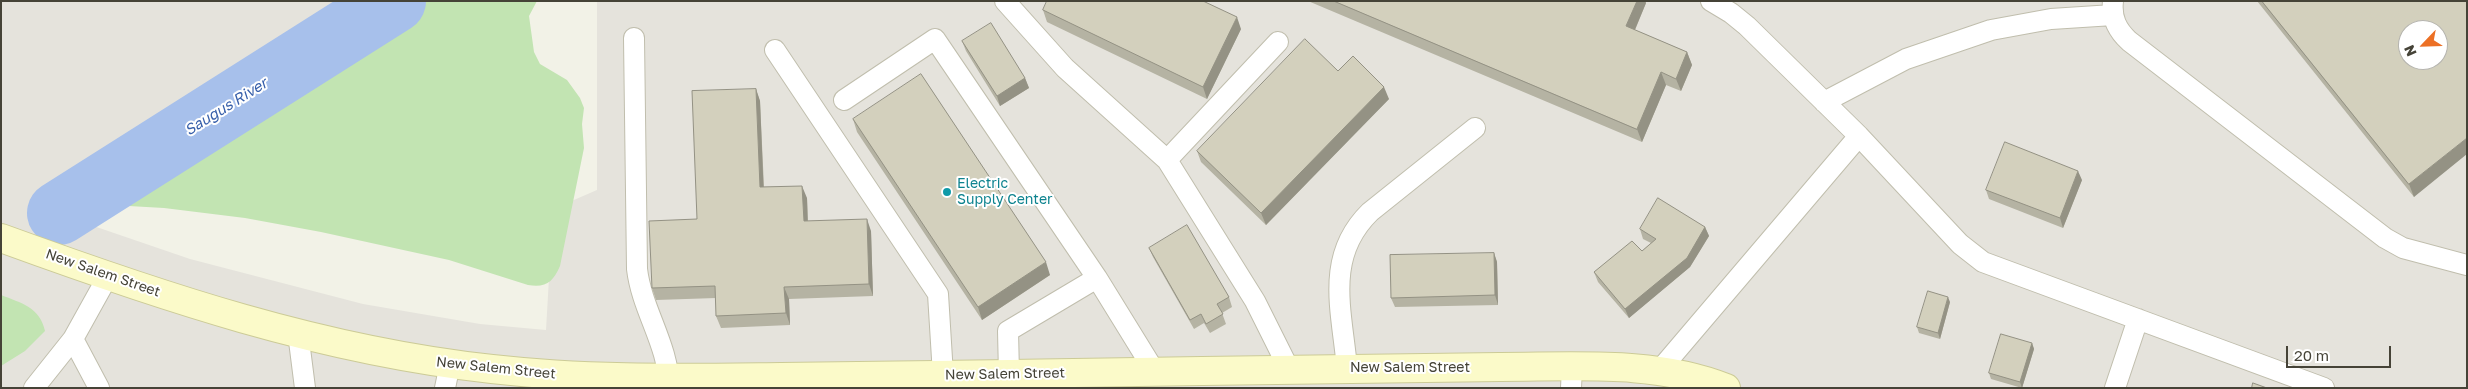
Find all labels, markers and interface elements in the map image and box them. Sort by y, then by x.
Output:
north arrow [2398,20,2448,70]
text: N [2400,43,2420,59]
water label: Saugus River [181,74,271,140]
place label: Electric Supply Center [957,176,1052,208]
marker: Electric Supply Center [941,186,953,198]
street label: New Salem Street [43,246,163,300]
scale bar [2288,336,2393,368]
text: 20 m [2294,346,2329,364]
street label: New Salem Street [435,353,557,383]
street label: New Salem Street [1350,360,1470,376]
street label: New Salem Street [945,365,1065,383]

